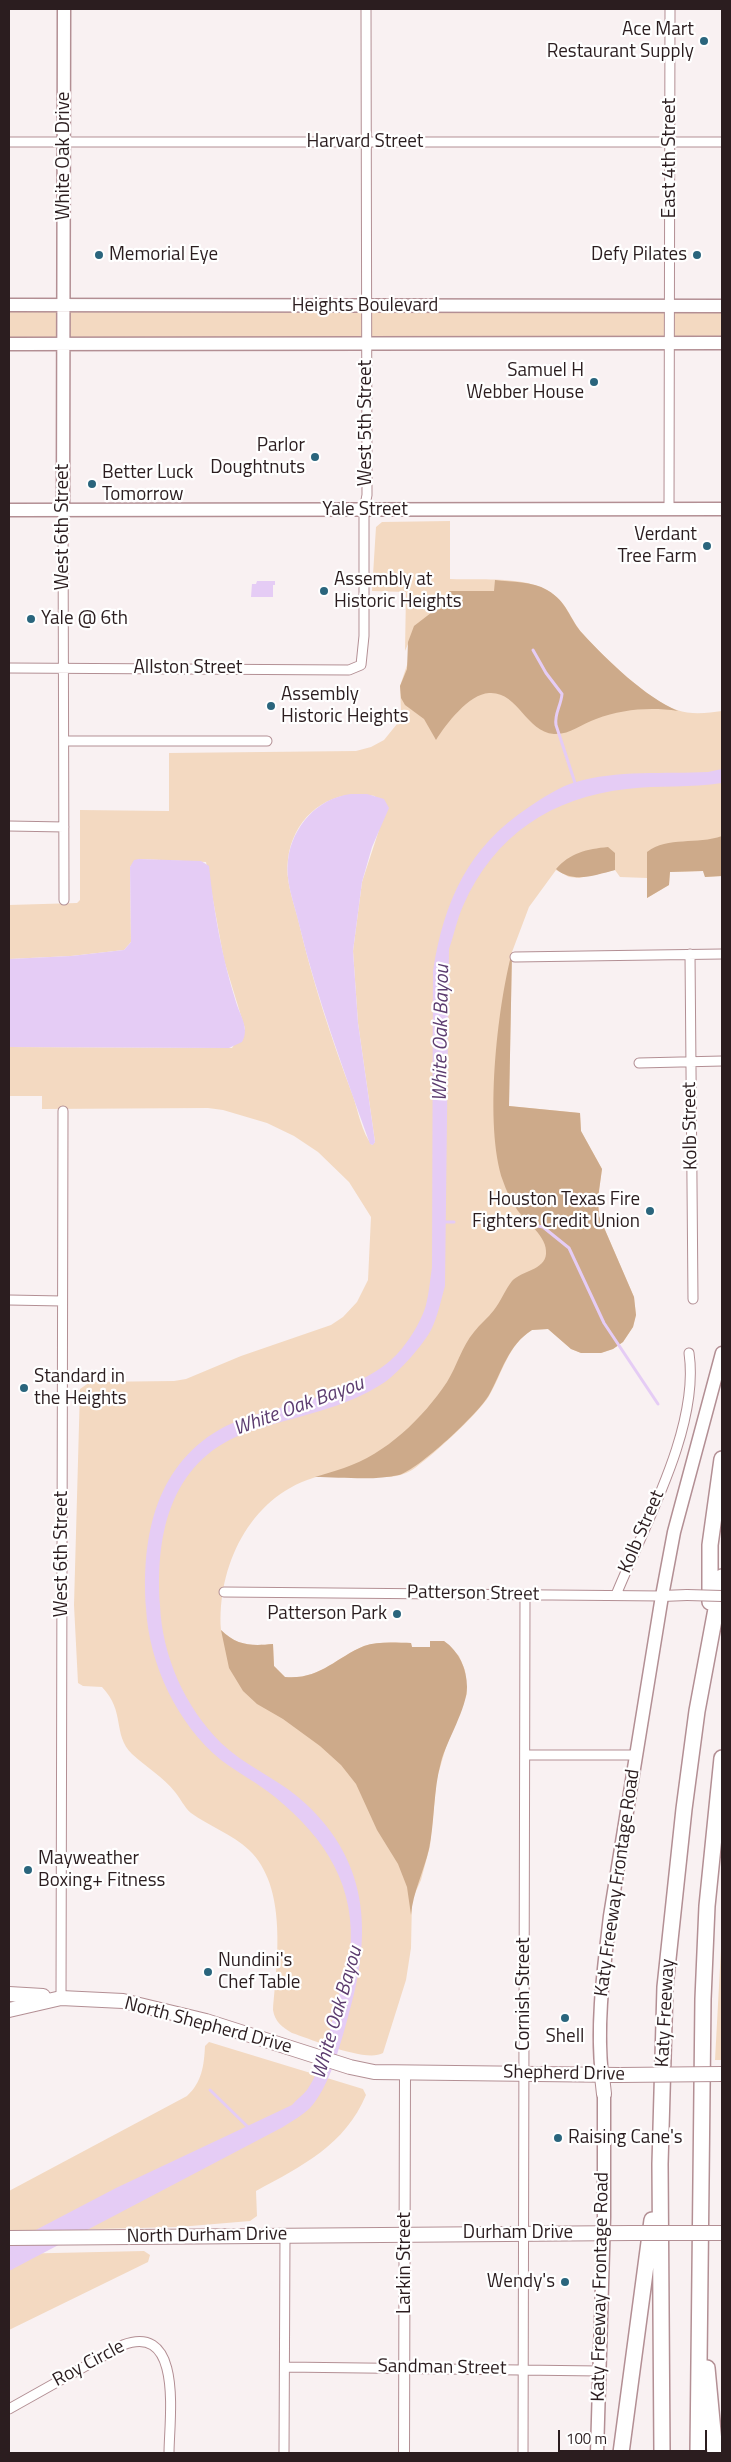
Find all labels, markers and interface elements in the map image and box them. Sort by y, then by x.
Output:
place label: Ace Mart Restaurant Supply [547,19,694,63]
marker: Ace Mart Restaurant Supply [698,35,710,47]
street label: White Oak Drive [53,92,75,220]
street label: East 4th Street [659,98,681,218]
street label: Harvard Street [307,131,423,153]
place label: Memorial Eye [109,244,218,266]
place label: Defy Pilates [591,244,687,266]
marker: Memorial Eye [93,249,105,261]
marker: Defy Pilates [691,249,703,261]
street label: Heights Boulevard [292,295,438,317]
street label: West 5th Street [355,360,377,486]
place label: Samuel H Webber House [466,360,584,404]
marker: Samuel H Webber House [588,376,600,388]
place label: Parlor Doughtnuts [210,435,305,479]
marker: Parlor Doughtnuts [309,451,321,463]
place label: Better Luck Tomorrow [102,462,193,506]
street label: West 6th Street [52,464,74,590]
marker: Better Luck Tomorrow [86,478,98,490]
street label: Yale Street [322,499,408,521]
place label: Verdant Tree Farm [618,524,697,568]
marker: Verdant Tree Farm [701,540,713,552]
place label: Assembly at Historic Heights [334,569,462,613]
marker: Assembly at Historic Heights [318,585,330,597]
place label: Yale @ 6th [41,608,128,630]
marker: Yale @ 6th [25,613,37,625]
street label: Allston Street [133,657,243,679]
place label: Assembly Historic Heights [281,684,409,728]
marker: Assembly Historic Heights [265,700,277,712]
water label: White Oak Bayou [429,964,455,1102]
street label: Kolb Street [679,1082,703,1170]
place label: Houston Texas Fire Fighters Credit Union [472,1189,640,1233]
marker: Houston Texas Fire Fighters Credit Union [644,1205,656,1217]
place label: Standard in the Heights [34,1366,127,1410]
water label: White Oak Bayou [231,1372,367,1442]
marker: Standard in the Heights [18,1382,30,1394]
street label: Kolb Street [614,1487,670,1577]
street label: West 6th Street [51,1491,73,1617]
street label: Patterson Street [407,1581,539,1607]
place label: Patterson Park [267,1603,387,1625]
marker: Patterson Park [391,1608,403,1620]
street label: Katy Freeway Frontage Road [591,1768,645,1998]
place label: Mayweather Boxing+ Fitness [38,1848,165,1892]
marker: Mayweather Boxing+ Fitness [22,1864,34,1876]
street label: Cornish Street [513,1937,535,2051]
water label: White Oak Bayou [308,1944,368,2082]
place label: Nundini's Chef Table [218,1950,300,1994]
street label: Katy Freeway [652,1958,680,2068]
marker: Nundini's Chef Table [202,1966,214,1978]
street label: North Shepherd Drive [122,1993,294,2059]
marker: Shell [559,2012,571,2024]
place label: Shell [546,2026,584,2048]
street label: Shepherd Drive [503,2062,625,2086]
place label: Raising Cane's [568,2127,683,2149]
marker: Raising Cane's [552,2132,564,2144]
street label: Katy Freeway Frontage Road [588,2172,614,2402]
street label: Larkin Street [394,2212,416,2314]
street label: Durham Drive [463,2222,573,2244]
street label: North Durham Drive [126,2223,288,2249]
place label: Wendy's [487,2271,555,2293]
marker: Wendy's [559,2276,571,2288]
street label: Roy Circle [49,2336,129,2392]
street label: Sandman Street [377,2355,507,2381]
scale bar [561,2420,710,2452]
text: 100 m [566,2427,607,2450]

